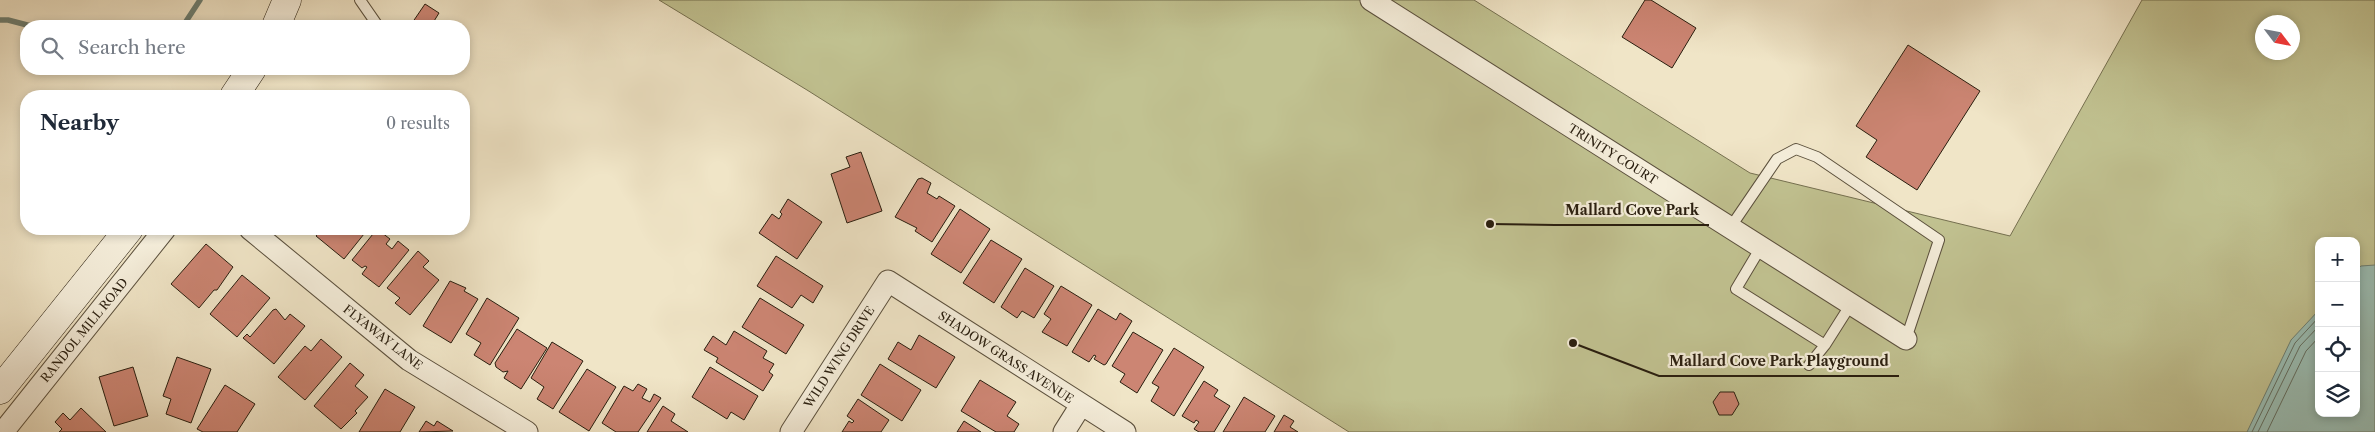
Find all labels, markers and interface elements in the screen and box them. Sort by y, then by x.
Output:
north arrow [2255,15,2300,60]
search box [20,20,470,75]
icon: search [38,34,66,62]
text: Search here [78,36,186,59]
text: Nearby [40,110,119,135]
text: 0 results [386,113,450,133]
street label: TRINITY COURT [1565,120,1661,188]
callout: Mallard Cove Park [1555,196,1709,225]
text: Mallard Cove Park [1565,201,1700,219]
map controls [2315,237,2360,417]
button: + [2315,237,2360,282]
street label: RANDOL MILL ROAD [37,275,131,385]
button: − [2315,282,2360,327]
street label: FLYAWAY LANE [340,301,426,373]
street label: WILD WING DRIVE [800,303,877,411]
street label: SHADOW GRASS AVENUE [936,308,1076,406]
button: locate [2315,327,2360,372]
callout: Mallard Cove Park Playground [1659,347,1899,376]
text: Mallard Cove Park Playground [1669,352,1889,370]
button: layers [2315,372,2360,417]

